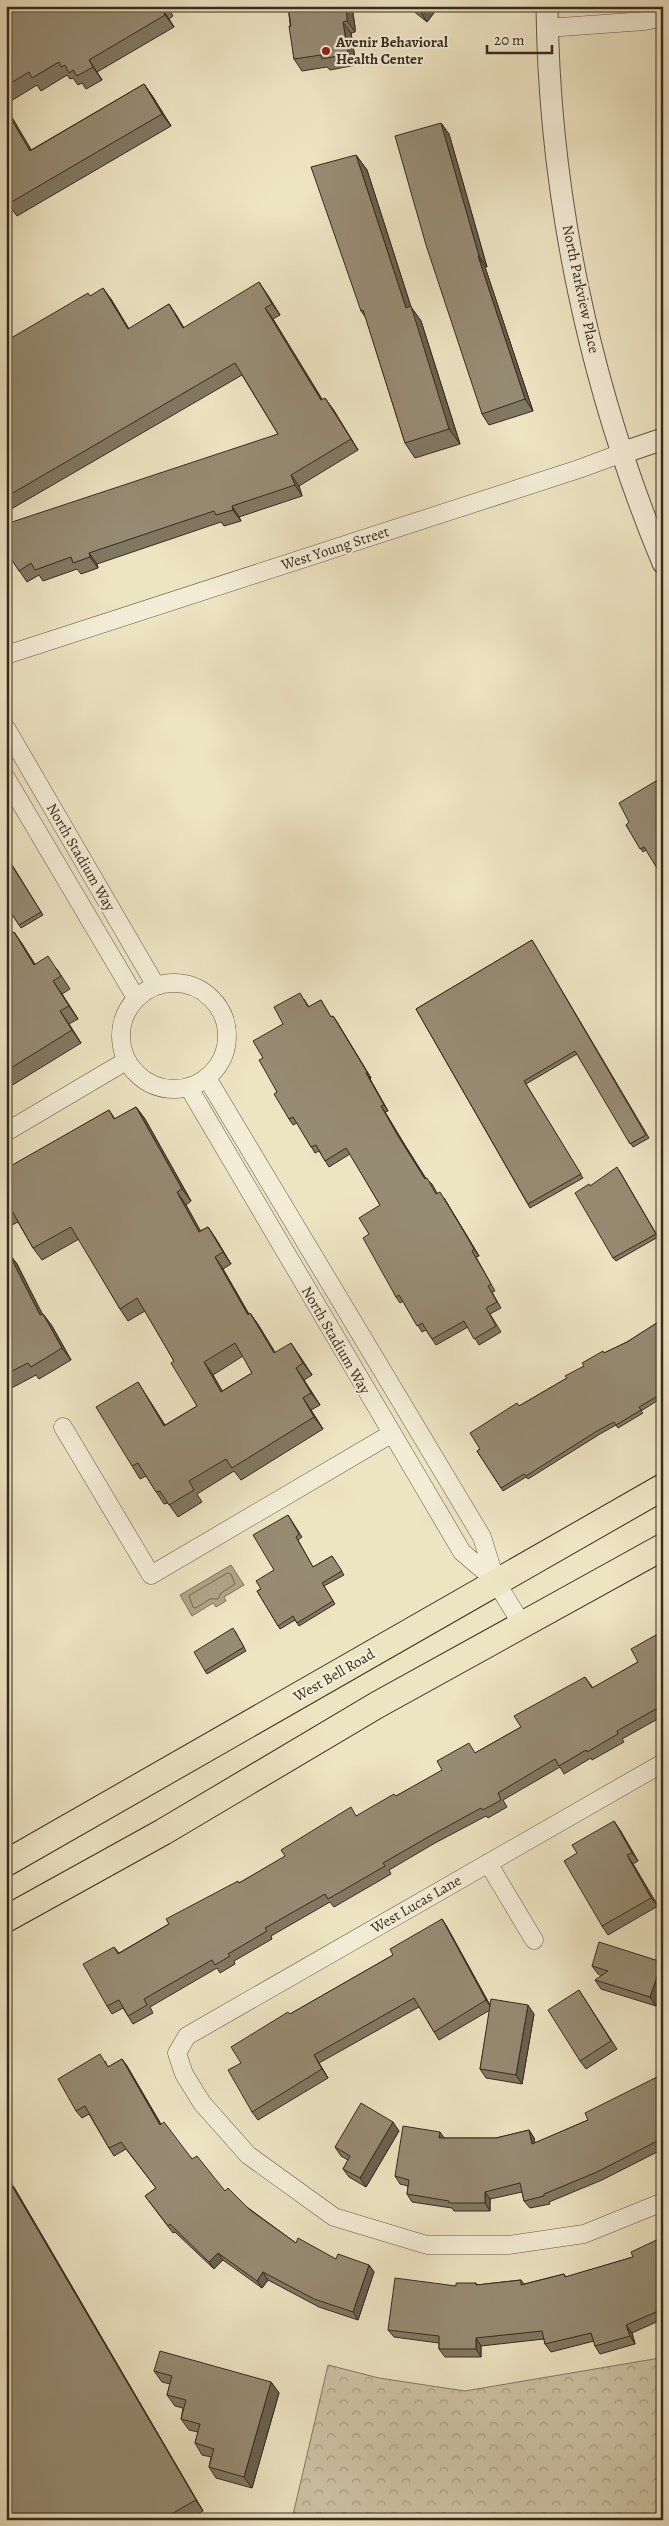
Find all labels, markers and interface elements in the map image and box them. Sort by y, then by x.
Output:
scale bar [487,22,552,54]
text: 20 m [494,30,525,50]
place label: Avenir Behavioral Health Center [335,32,448,69]
marker: Avenir Behavioral Health Center [320,45,332,57]
street label: North Parkview Place [558,223,604,355]
street label: West Young Street [278,521,391,575]
street label: North Stadium Way [42,799,120,915]
street label: North Stadium Way [297,1282,375,1398]
street label: West Bell Road [289,1643,379,1707]
street label: West Lucas Lane [366,1870,465,1938]

